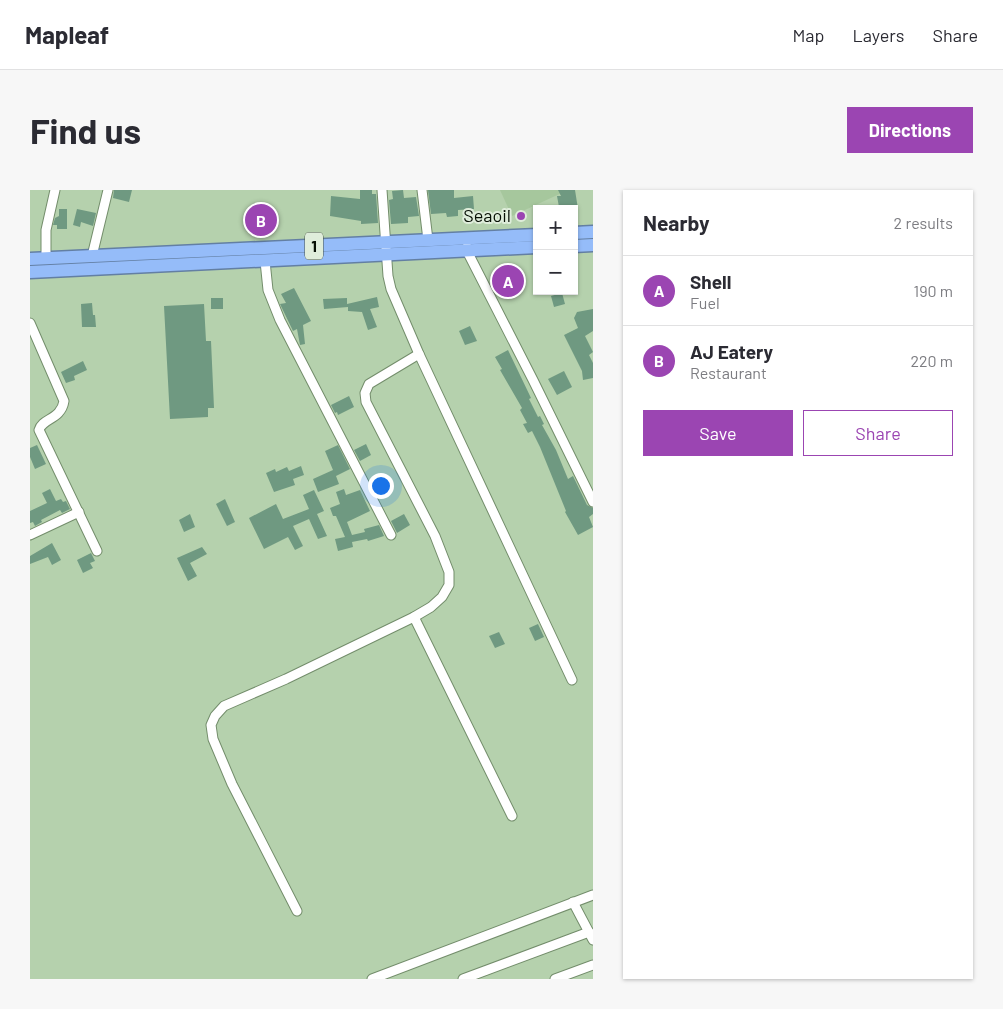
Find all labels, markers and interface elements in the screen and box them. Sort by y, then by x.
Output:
text: Mapleaf [25,20,109,49]
text: Map [792,24,824,46]
text: Layers [852,24,905,46]
text: Share [933,24,978,46]
button: Directions [847,107,973,153]
text: Find us [30,109,141,151]
pin: B [245,201,277,239]
place label: Seaoil [463,204,511,226]
map controls [533,205,578,295]
button: + [533,205,578,250]
marker: Seaoil [515,210,527,222]
text: Nearby [643,210,709,235]
text: 2 results [894,213,953,232]
road number: 1 [305,232,323,260]
button: − [533,250,578,295]
pin: A [492,262,524,300]
text: Shell [690,270,731,293]
text: A [654,281,664,300]
text: 190 m [914,281,953,300]
text: Fuel [690,293,720,312]
text: AJ Eatery [690,340,773,363]
text: B [654,351,664,370]
text: 220 m [910,351,953,370]
text: Restaurant [690,363,767,382]
button: Save [643,410,793,456]
button: Share [803,410,953,456]
your location [368,473,394,499]

